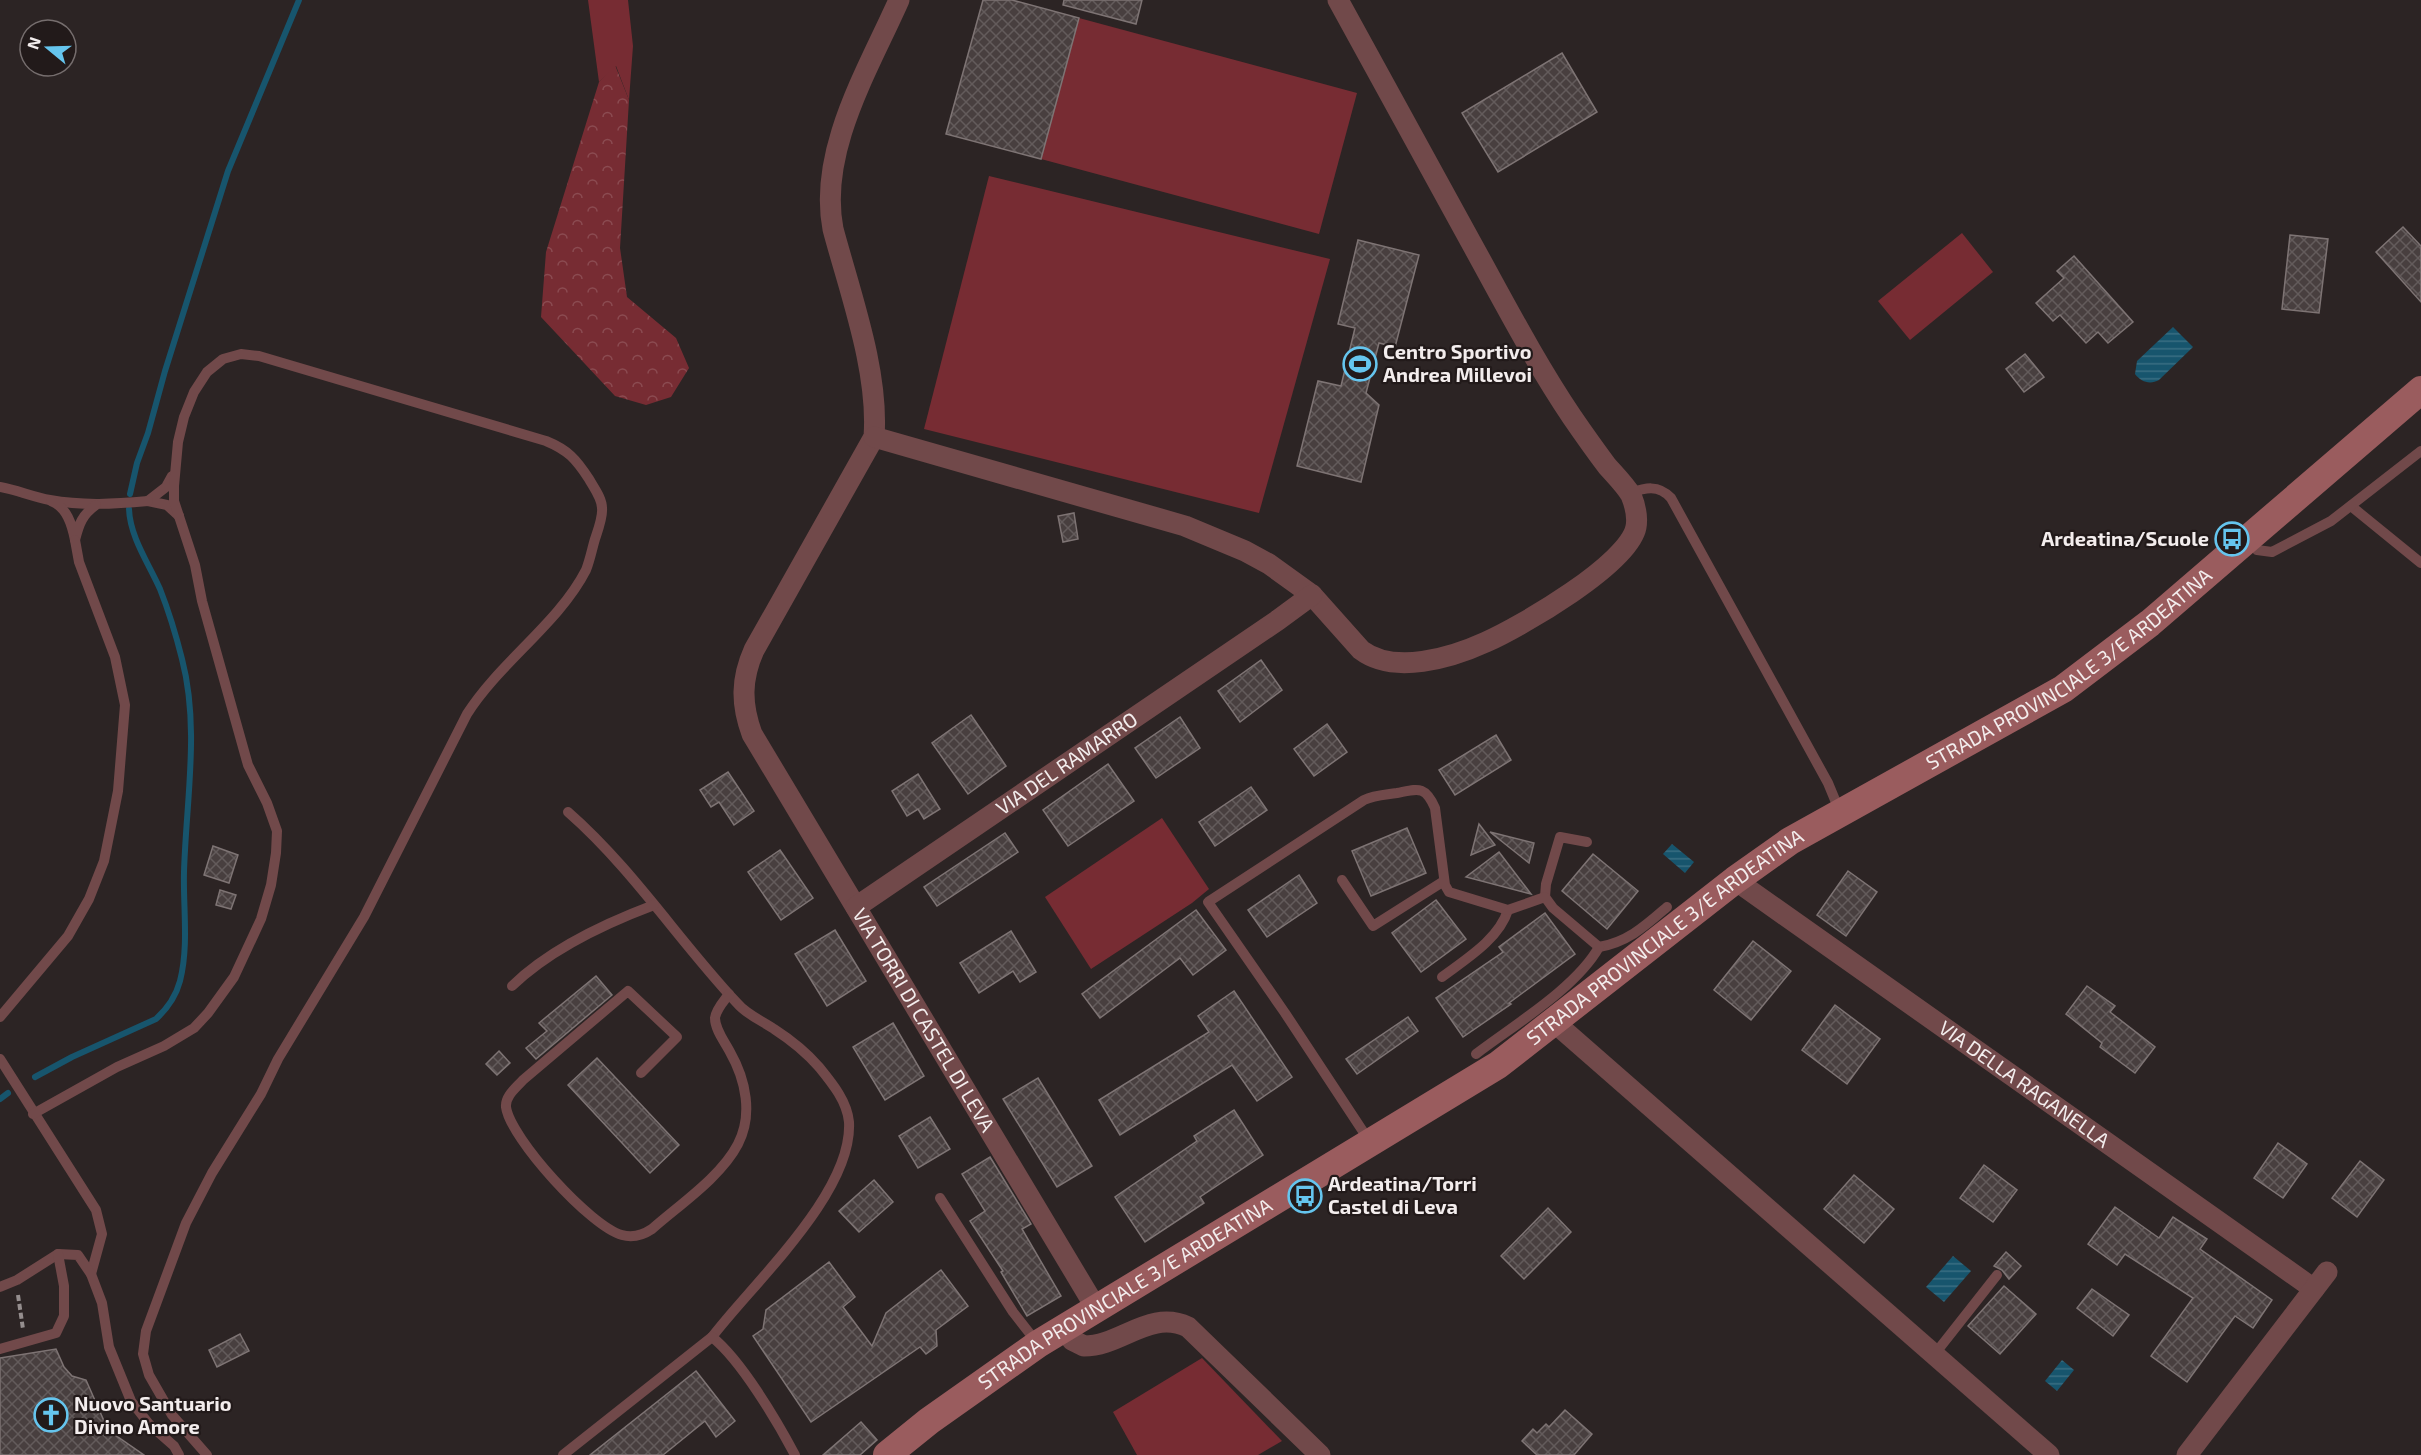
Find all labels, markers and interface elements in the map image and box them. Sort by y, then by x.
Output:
north arrow [18,18,78,78]
text: N [22,34,44,52]
place label: Centro Sportivo Andrea Millevoi [1383,339,1532,386]
sports icon: Centro Sportivo Andrea Millevoi [1342,346,1378,382]
bus stop icon: Ardeatina/Scuole [2214,521,2250,557]
place label: Ardeatina/Scuole [2041,526,2209,550]
street label: STRADA PROVINCIALE 3/E ARDEATINA [1921,562,2217,774]
street label: VIA DEL RAMARRO [991,706,1142,819]
street label: STRADA PROVINCIALE 3/E ARDEATINA [1521,823,1808,1049]
street label: VIA TORRI DI CASTEL DI LEVA [848,904,1001,1136]
street label: VIA DELLA RAGANELLA [1935,1015,2115,1152]
place label: Ardeatina/Torri Castel di Leva [1328,1171,1477,1218]
bus stop icon: Ardeatina/Torri Castel di Leva [1287,1178,1323,1214]
street label: STRADA PROVINCIALE 3/E ARDEATINA [973,1192,1276,1394]
place label: Nuovo Santuario Divino Amore [74,1391,232,1438]
church icon: Nuovo Santuario Divino Amore [33,1397,69,1433]

